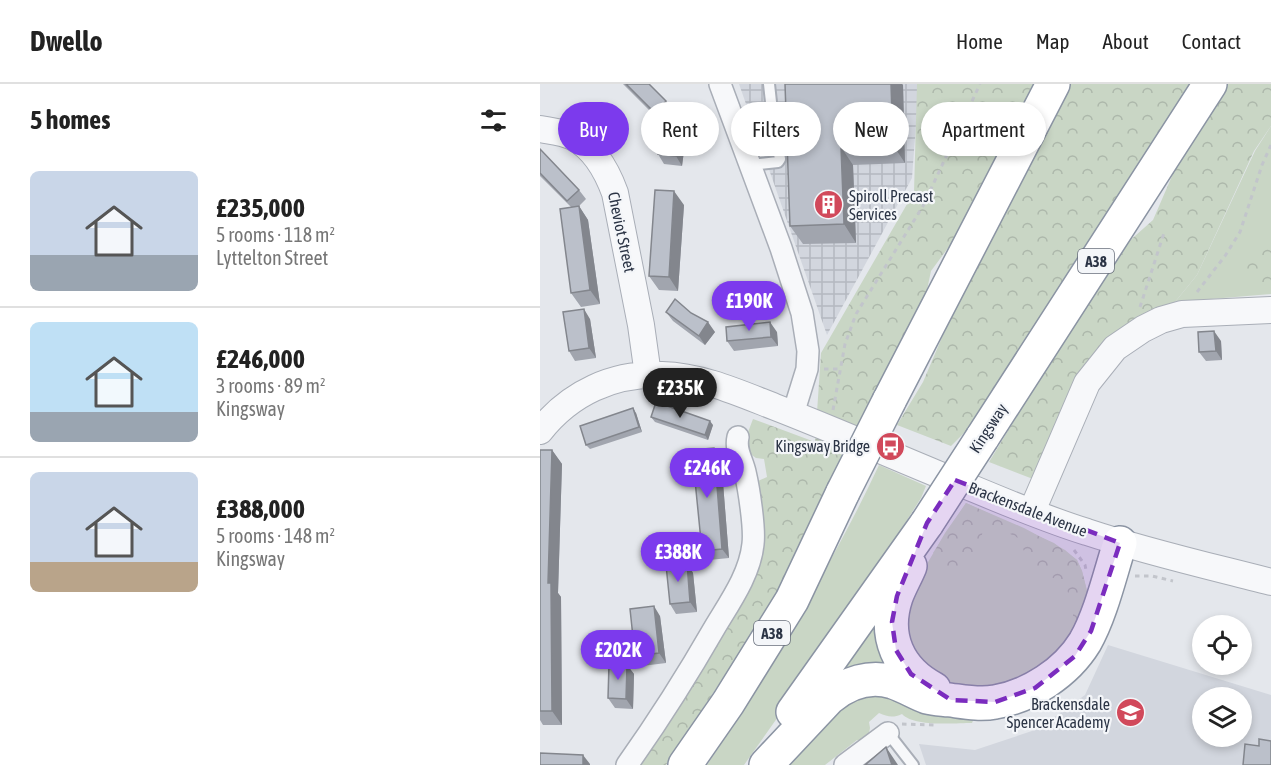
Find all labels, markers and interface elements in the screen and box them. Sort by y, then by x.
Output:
text: Dwello [30,25,103,57]
text: Home [956,29,1003,53]
text: Map [1036,29,1070,53]
text: About [1103,29,1149,53]
text: Contact [1182,29,1241,53]
chip: Buy [558,102,629,156]
chip: Rent [641,102,719,156]
chip: Filters [731,102,821,156]
chip: New [833,102,909,156]
chip: Apartment [921,102,1046,156]
icon: filters [477,104,510,137]
text: 5 homes [30,105,110,135]
place label: Spiroll Precast Services [849,187,934,223]
building icon: Spiroll Precast Services [812,189,844,221]
street label: Cheviot Street [605,190,639,274]
text: £235,000 [216,193,305,223]
icon: home [78,195,150,267]
text: 5 rooms · 118 m² [216,223,335,246]
text: Lyttelton Street [216,246,328,269]
road number: A38 [1078,249,1114,273]
pin: £190K [707,281,791,332]
text: £190K [726,289,772,312]
text: £246,000 [216,344,305,374]
icon: home [78,346,150,418]
pin: £235K [638,368,722,419]
text: 3 rooms · 89 m² [216,374,326,397]
text: £235K [657,376,703,399]
text: Kingsway [216,397,285,420]
street label: Kingsway [965,400,1012,457]
bus stop icon: Kingsway Bridge [875,430,907,462]
place label: Kingsway Bridge [775,437,870,456]
pin: £246K [665,448,749,499]
text: £246K [684,456,730,479]
street label: Brackensdale Avenue [966,478,1090,540]
text: £388,000 [216,494,305,524]
icon: home [78,496,150,568]
text: 5 rooms · 148 m² [216,524,335,547]
pin: £388K [636,532,720,583]
text: £388K [655,540,701,563]
text: Kingsway [216,547,285,570]
map controls [1192,615,1252,747]
button: locate [1192,615,1252,675]
road number: A38 [754,621,790,645]
pin: £202K [576,630,660,681]
text: £202K [595,638,641,661]
button: layers [1192,687,1252,747]
place label: Brackensdale Spencer Academy [1006,695,1110,732]
school or university icon: Brackensdale Spencer Academy [1115,697,1147,729]

